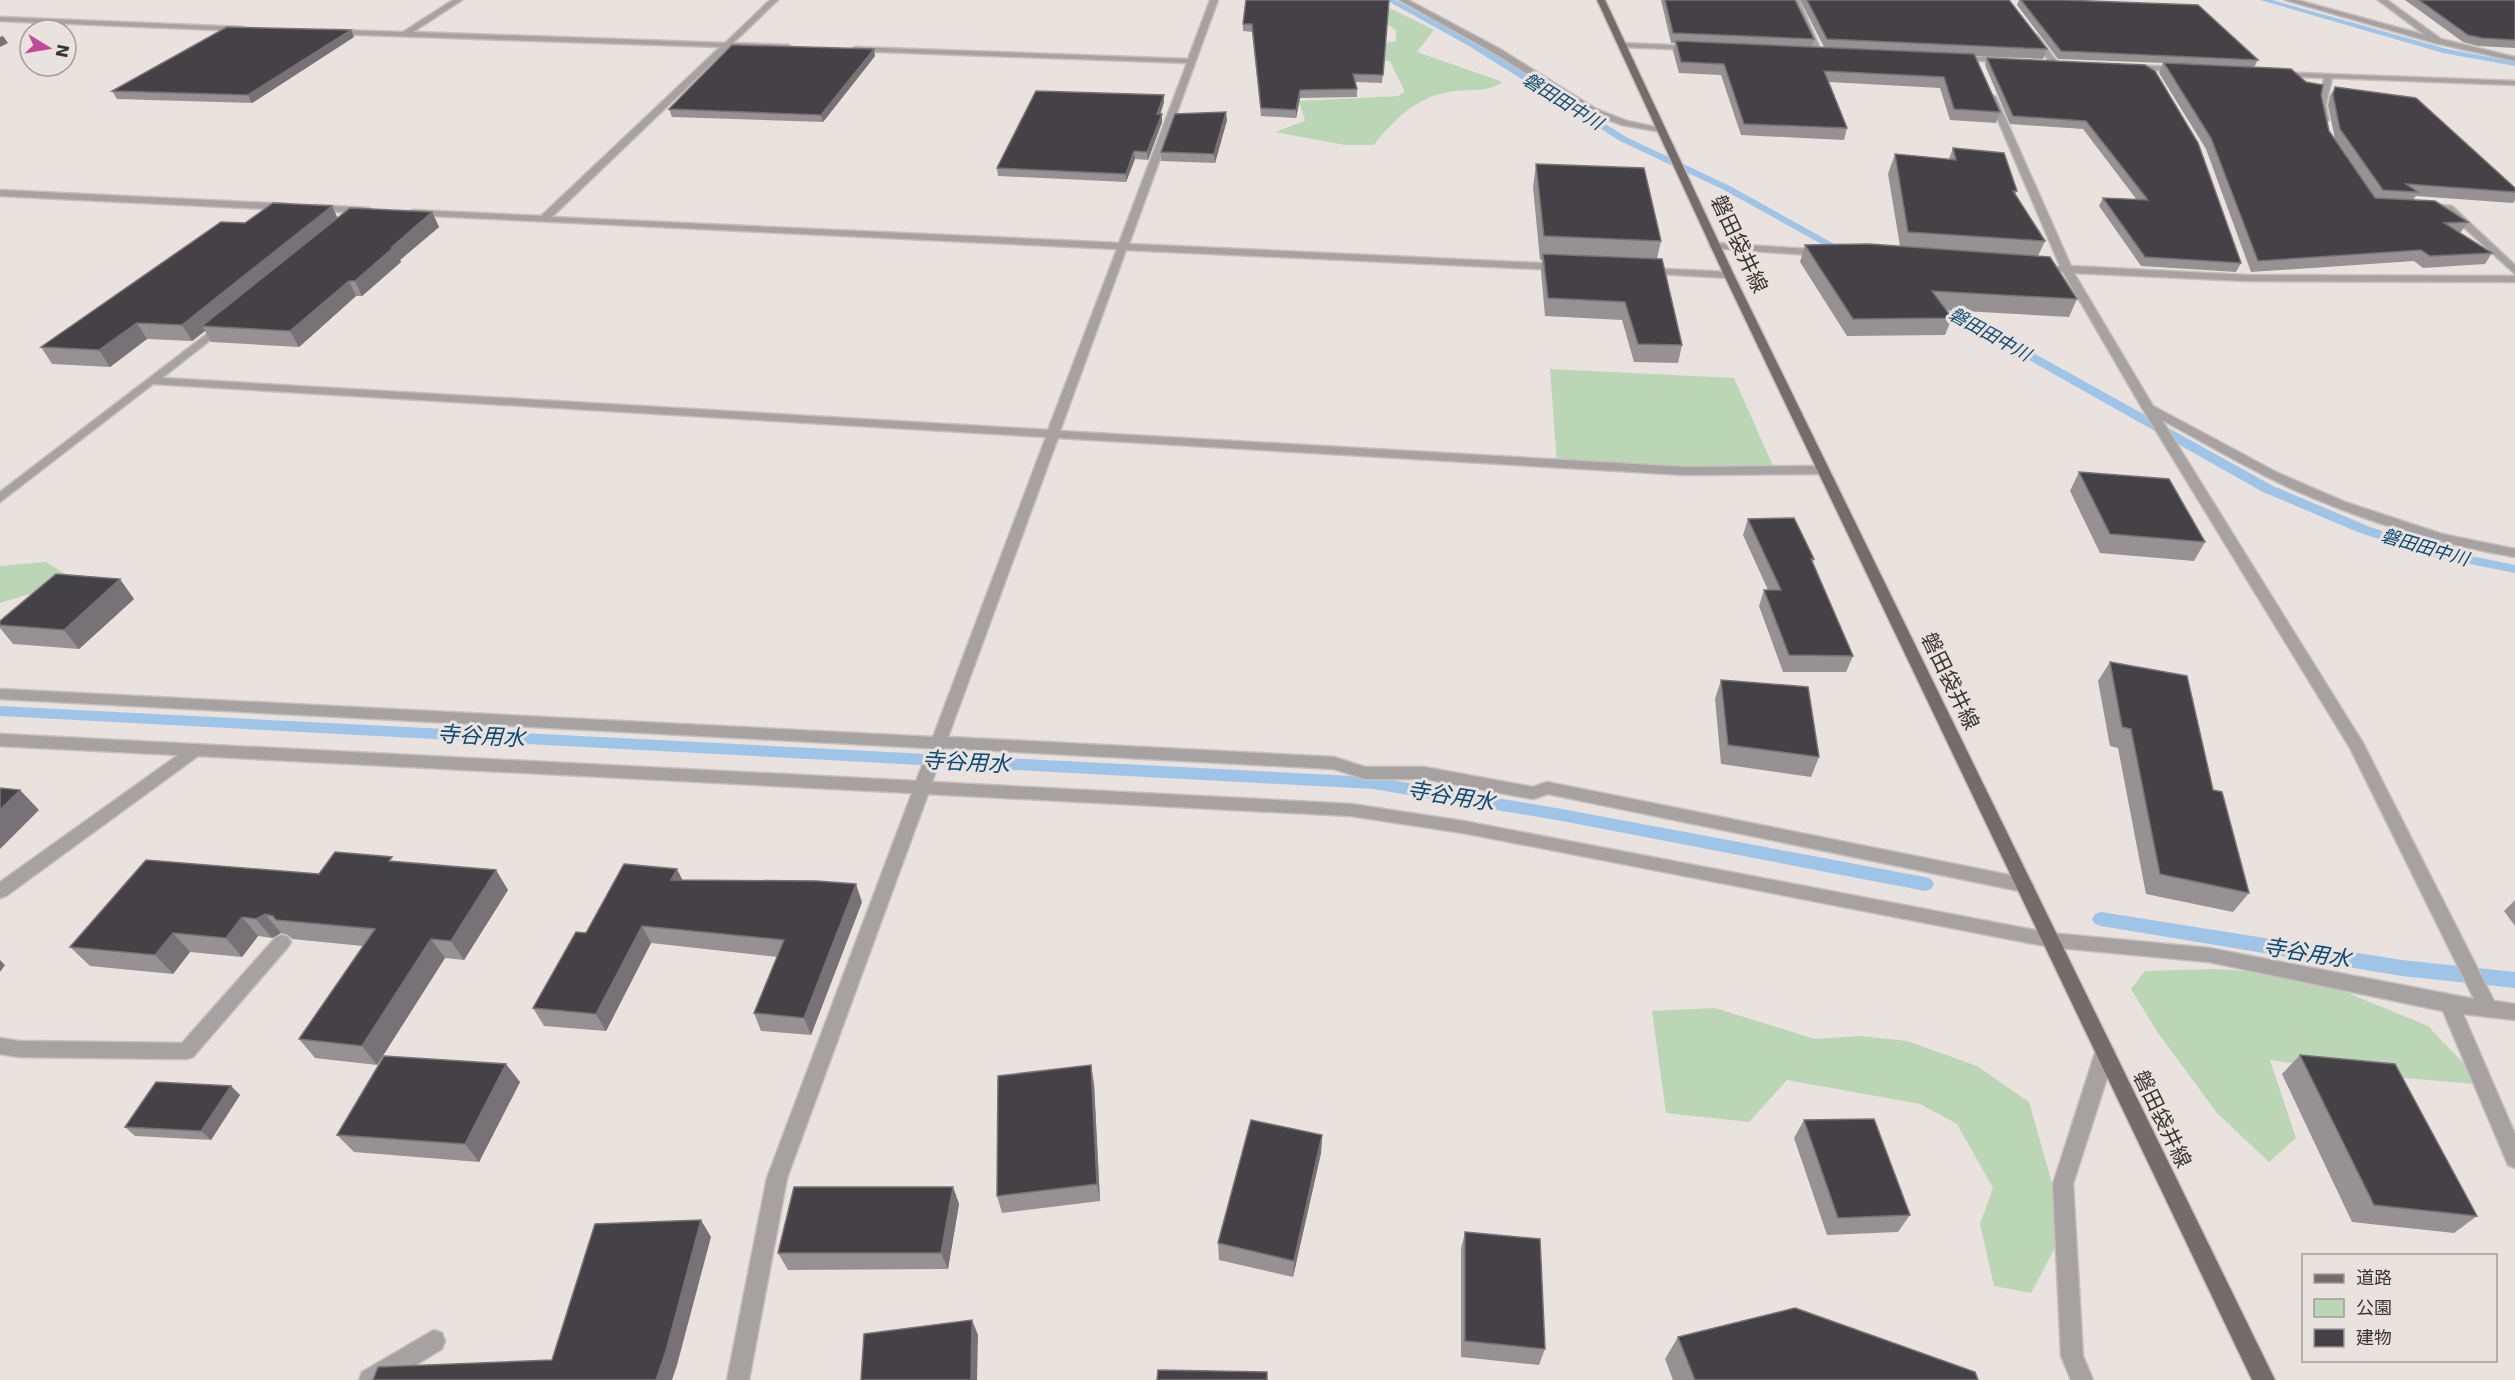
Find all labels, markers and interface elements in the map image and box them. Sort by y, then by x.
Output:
north arrow [18,18,78,78]
text: N [52,42,73,59]
water label: 磐田田中川 [1519,68,1608,135]
street label: 磐田袋井線 [1706,191,1772,297]
water label: 磐田田中川 [1946,303,2036,366]
water label: 磐田田中川 [2379,525,2473,570]
street label: 磐田袋井線 [1916,629,1984,733]
water label: 寺谷用水 [436,721,528,751]
water label: 寺谷用水 [921,747,1013,777]
water label: 寺谷用水 [1406,777,1498,816]
water label: 寺谷用水 [2262,934,2354,973]
street label: 磐田袋井線 [2128,1067,2196,1171]
legend [2302,1254,2497,1362]
text: 道路 [2356,1267,2392,1288]
text: 公園 [2356,1297,2392,1318]
text: 建物 [2356,1327,2392,1348]

